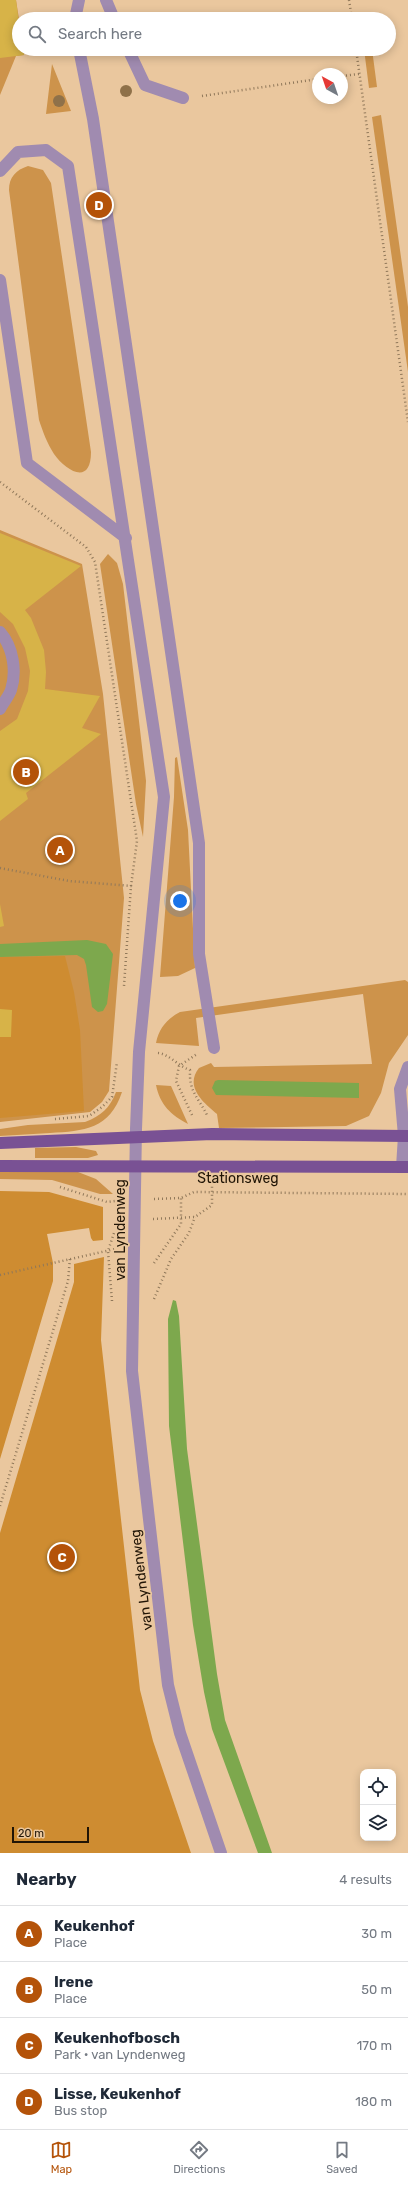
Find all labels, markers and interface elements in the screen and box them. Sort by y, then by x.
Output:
search box [12,12,396,56]
icon: search [26,23,48,45]
text: Search here [58,25,142,43]
north arrow [312,68,348,104]
pin: D [86,190,112,220]
pin: B [13,757,39,787]
pin: A [47,835,73,865]
your location [170,891,190,911]
street label: Stationsweg [197,1170,279,1187]
street label: van Lyndenweg [112,1179,129,1281]
street label: van Lyndenweg [127,1528,156,1631]
pin: C [49,1542,75,1572]
map controls [360,1769,396,1841]
button: locate [360,1769,396,1805]
button: layers [360,1805,396,1841]
scale bar [12,1825,89,1844]
text: 20 m [18,1827,44,1840]
text: Nearby [16,1869,77,1889]
text: 4 results [339,1872,392,1887]
text: Keukenhof [54,1917,135,1935]
text: A [24,1926,34,1941]
text: 30 m [361,1926,392,1941]
text: Place [54,1935,87,1950]
text: Irene [54,1973,93,1991]
text: B [24,1982,34,1997]
text: 50 m [361,1982,392,1997]
text: Place [54,1991,87,2006]
text: Keukenhofbosch [54,2029,180,2047]
text: C [24,2038,34,2053]
text: 170 m [357,2038,392,2053]
text: Park · van Lyndenweg [54,2047,186,2062]
text: Lisse, Keukenhof [54,2085,181,2103]
text: D [24,2094,34,2109]
text: 180 m [355,2094,392,2109]
text: Bus stop [54,2103,107,2118]
tab: Map [50,2139,72,2176]
tab: Directions [173,2139,225,2176]
tab: Saved [326,2139,358,2176]

